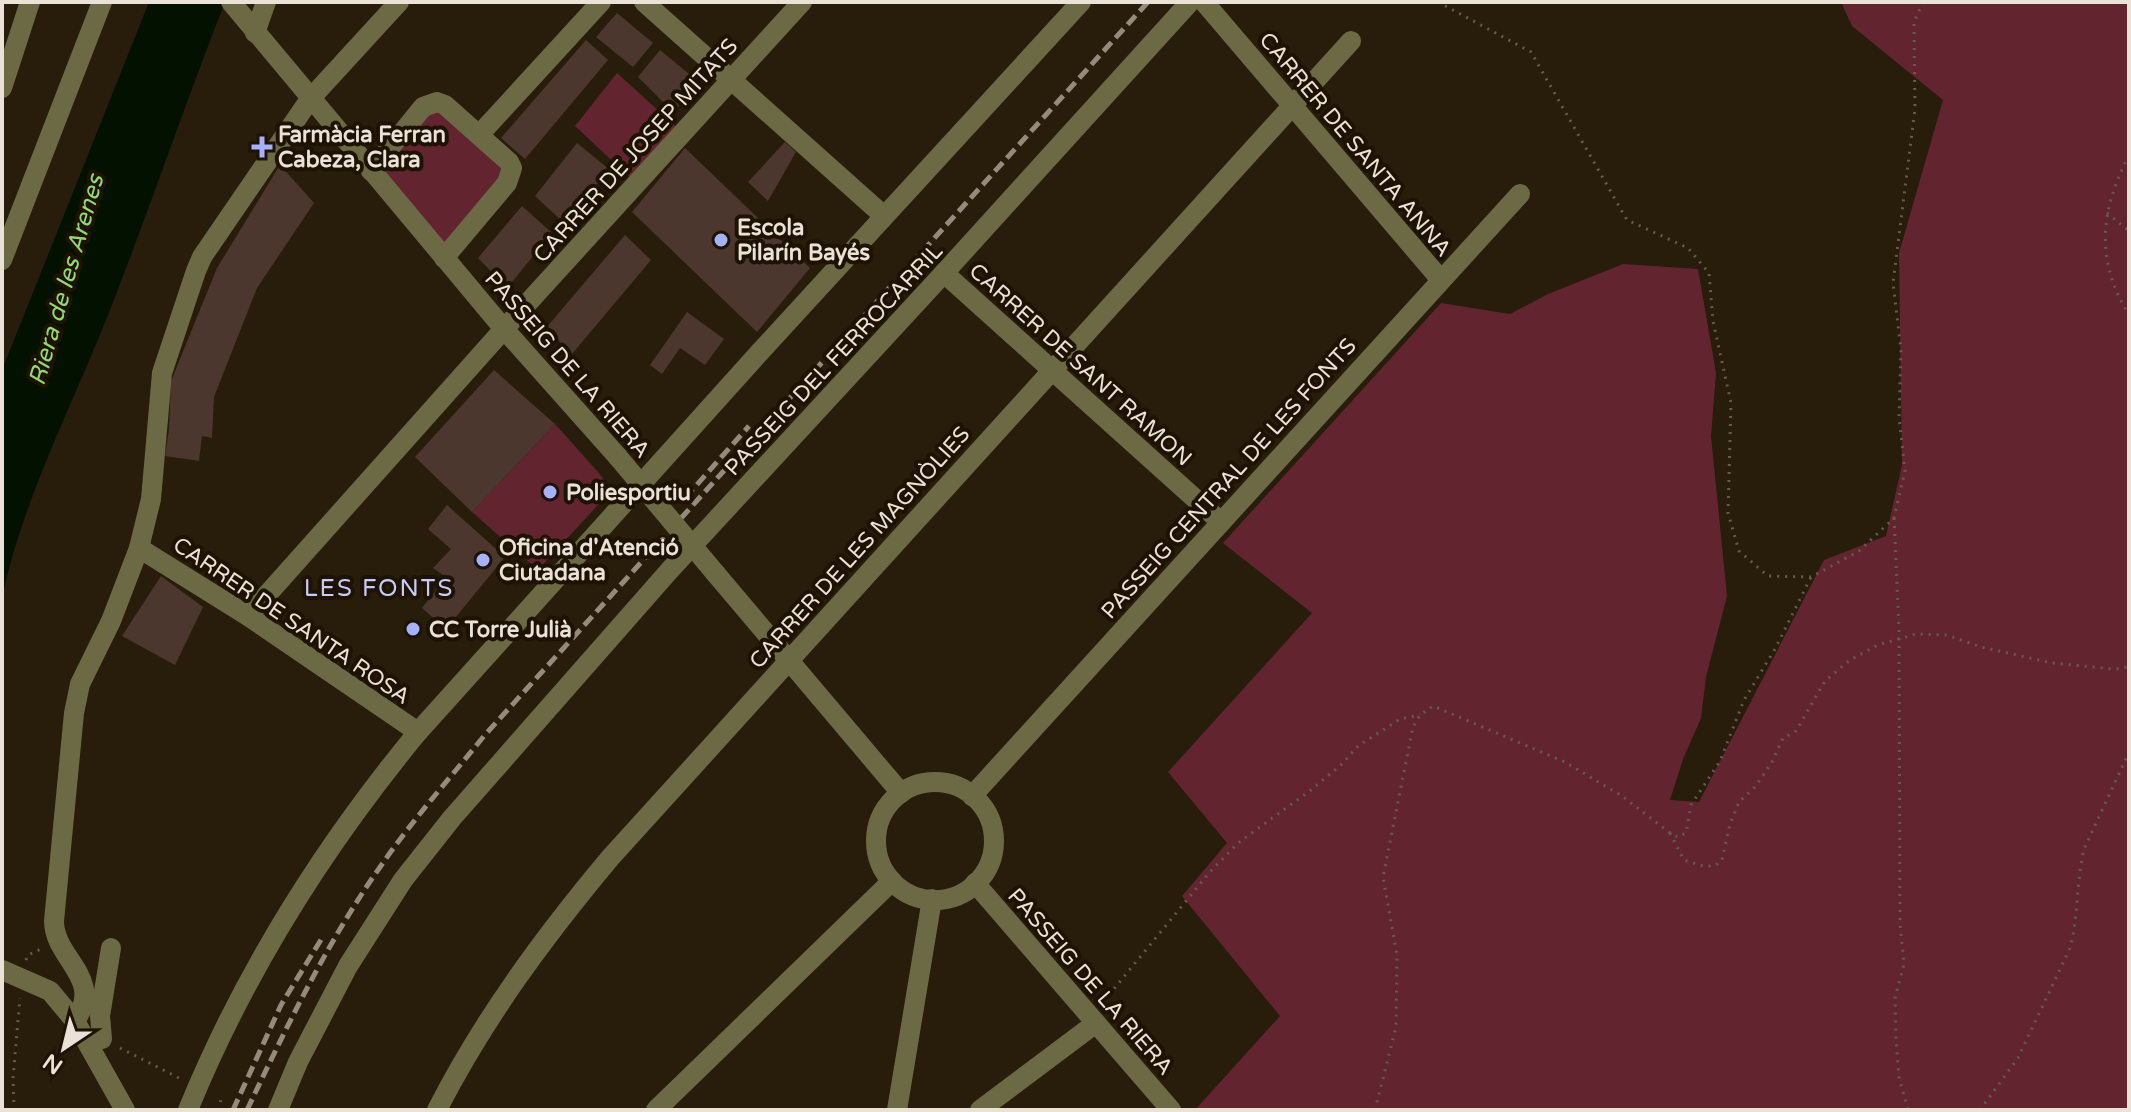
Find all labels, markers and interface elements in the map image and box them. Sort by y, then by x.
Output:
street label: CARRER DE SANTA ANNA [1254,27,1457,262]
street label: CARRER DE JOSEP MITATS [528,33,743,268]
place label: Farmàcia Ferran Cabeza, Clara [278,122,446,173]
marker: Farmàcia Ferran Cabeza, Clara [253,138,271,156]
water label: Riera de les Arenes [23,170,111,389]
place label: Escola Pilarín Bayés [737,215,870,266]
marker: Escola Pilarín Bayés [712,231,730,249]
street label: PASSEIG DEL FERROCARRIL [719,238,948,481]
street label: CARRER DE SANT RAMON [964,258,1197,472]
street label: PASSEIG DE LA RIERA [479,266,655,463]
street label: PASSEIG CENTRAL DE LES FONTS [1096,333,1362,624]
street label: CARRER DE LES MAGNÒLIES [743,421,975,674]
place label: Poliesportiu [566,480,691,506]
marker: Poliesportiu [541,483,559,501]
street label: CARRER DE SANTA ROSA [168,532,415,710]
place label: Oficina d'Atenció Ciutadana [499,535,679,586]
marker: Oficina d'Atenció Ciutadana [474,551,492,569]
district label: LES FONTS [304,574,454,603]
place label: CC Torre Julià [429,617,572,643]
marker: CC Torre Julià [404,620,422,638]
street label: PASSEIG DE LA RIERA [1002,883,1178,1080]
north arrow [24,1008,104,1088]
text: N [38,1048,68,1079]

